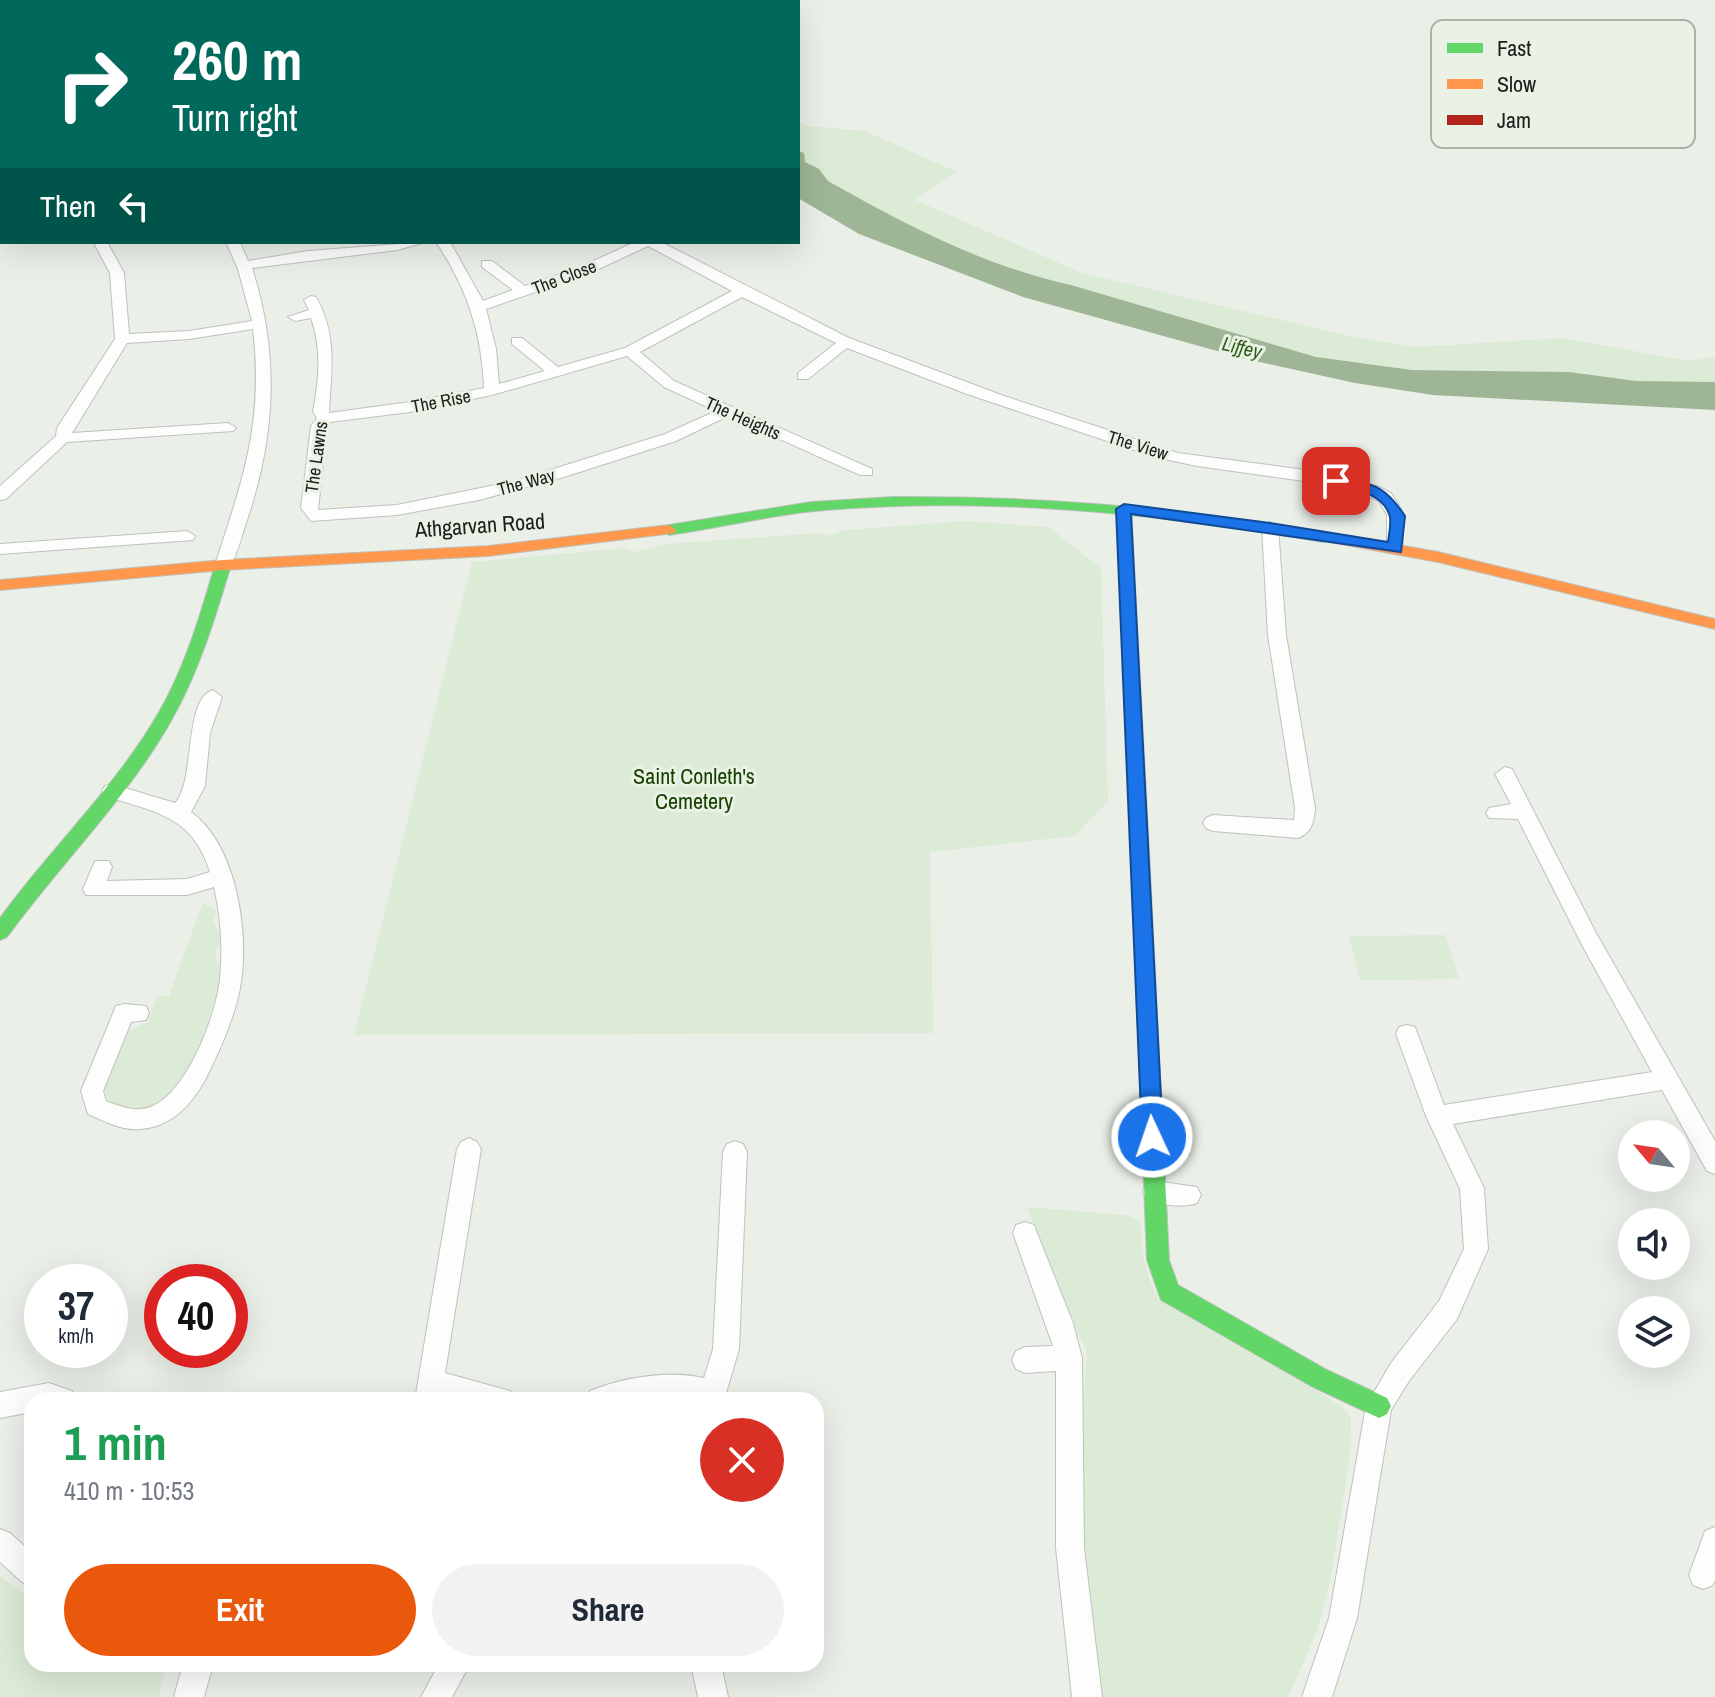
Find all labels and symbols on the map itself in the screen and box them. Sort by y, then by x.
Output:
legend [1431,20,1695,148]
text: Fast [1497,33,1531,63]
text: Slow [1497,69,1536,99]
text: Jam [1497,105,1531,135]
street label: The Close [528,253,600,301]
water label: Liffey [1220,329,1265,365]
street label: The Rise [409,383,473,419]
street label: The Heights [701,390,785,446]
street label: The Lawns [299,420,333,494]
street label: The View [1105,424,1172,466]
pin [1302,447,1370,515]
street label: The Way [494,462,558,502]
street label: Athgarvan Road [413,505,546,545]
park label: Saint Conleth's Cemetery [633,761,755,816]
position arrow [1110,1095,1194,1179]
north arrow [1618,1120,1690,1192]
speed limit sign: 40 [144,1264,248,1368]

